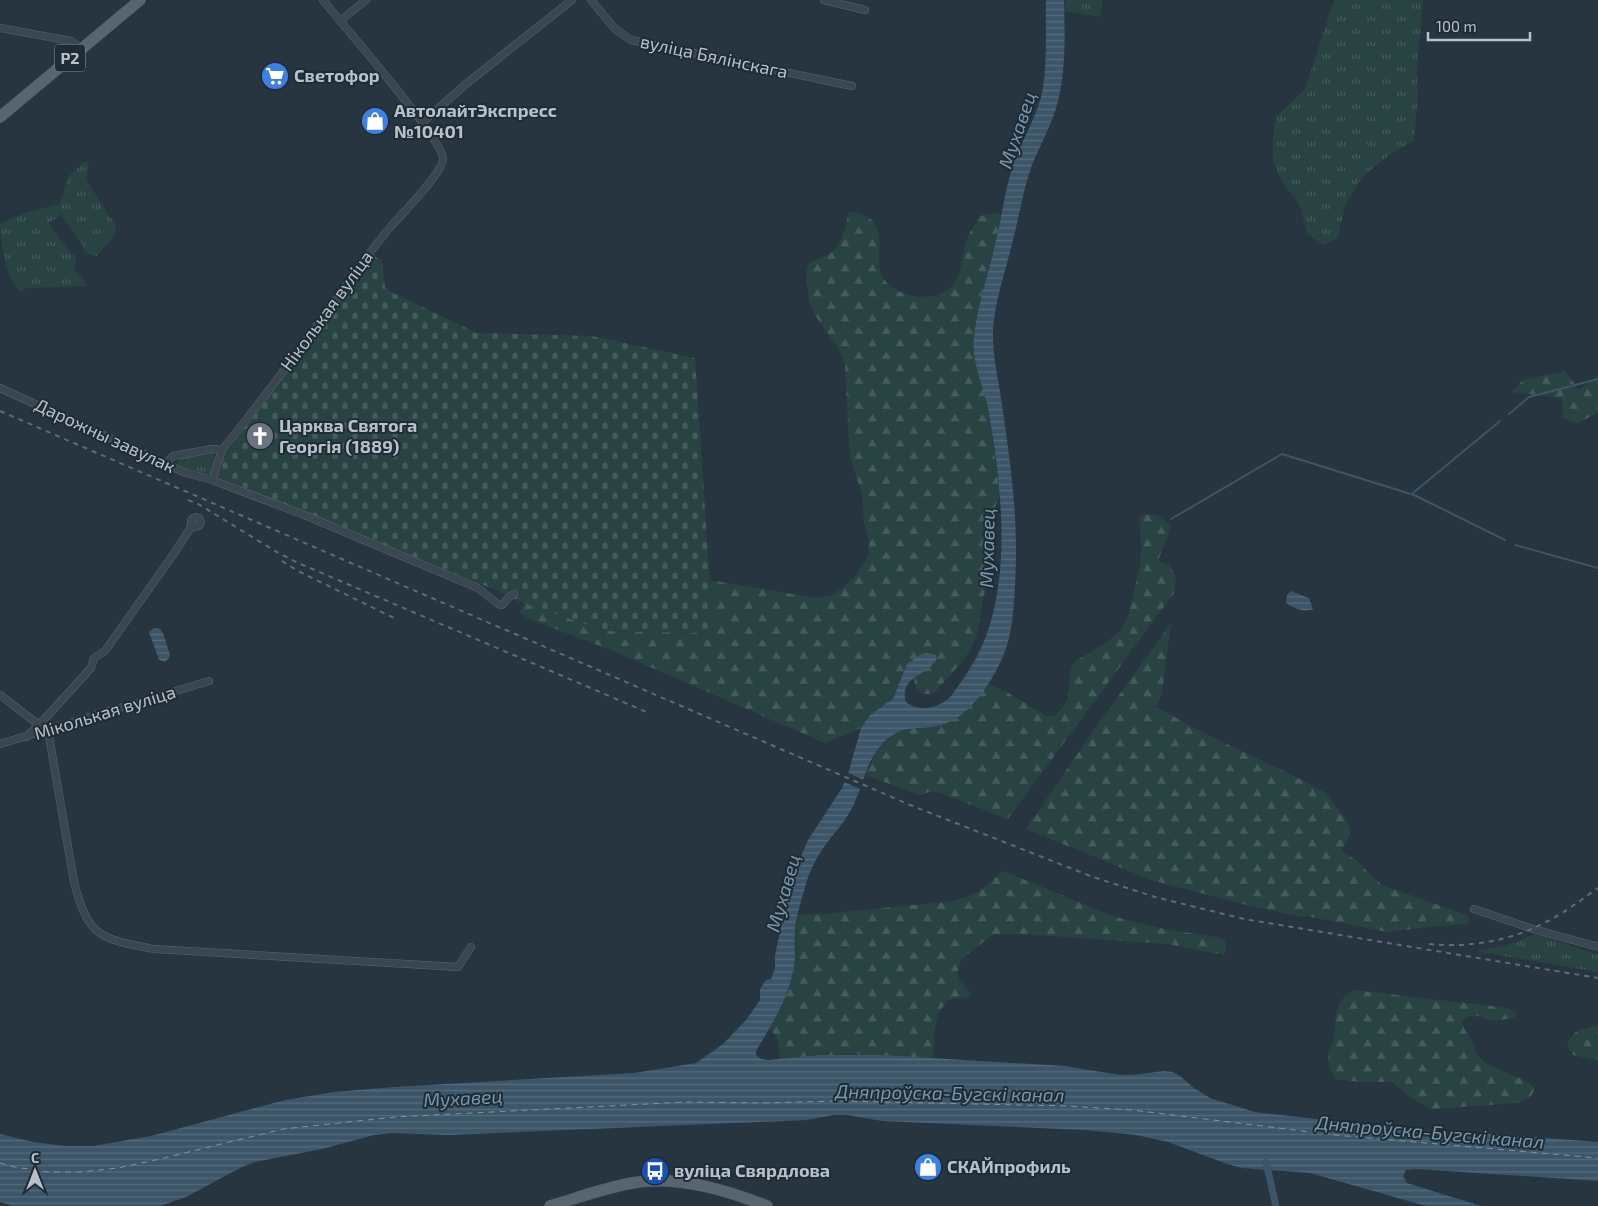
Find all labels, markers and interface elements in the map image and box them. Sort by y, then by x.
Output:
scale bar [1428,10,1530,42]
text: 100 m [1436,17,1477,35]
street label: вуліца Бялінскага [638,30,790,82]
road number: Р2 [55,44,85,72]
supermarket icon: Светофор [260,61,290,91]
place label: Светофор [294,64,380,86]
water label: Мухавец [993,88,1040,171]
place label: АвтолайтЭкспресс №10401 [394,99,557,142]
shop icon: АвтолайтЭкспресс №10401 [360,106,390,136]
street label: Ніколькая вуліца [275,246,377,375]
street label: Дарожны завулак [32,393,179,477]
place label: Царква Святога Георгія (1889) [279,414,417,457]
church icon: Царква Святога Георгія (1889) [245,421,275,451]
water label: Мухавец [974,508,999,588]
street label: Міколькая вуліца [31,680,178,744]
water label: Мухавец [760,851,805,934]
water label: Дняпроўска-Бугскі канал [834,1079,1065,1106]
water label: Мухавец [423,1084,503,1111]
water label: Дняпроўска-Бугскі канал [1314,1110,1545,1153]
north arrow [10,1146,60,1196]
text: С [31,1149,39,1166]
shop icon: СКАЙпрофиль [913,1152,943,1182]
place label: СКАЙпрофиль [947,1155,1071,1177]
bus stop icon: вуліца Свярдлова [640,1156,670,1186]
place label: вуліца Свярдлова [674,1159,830,1181]

